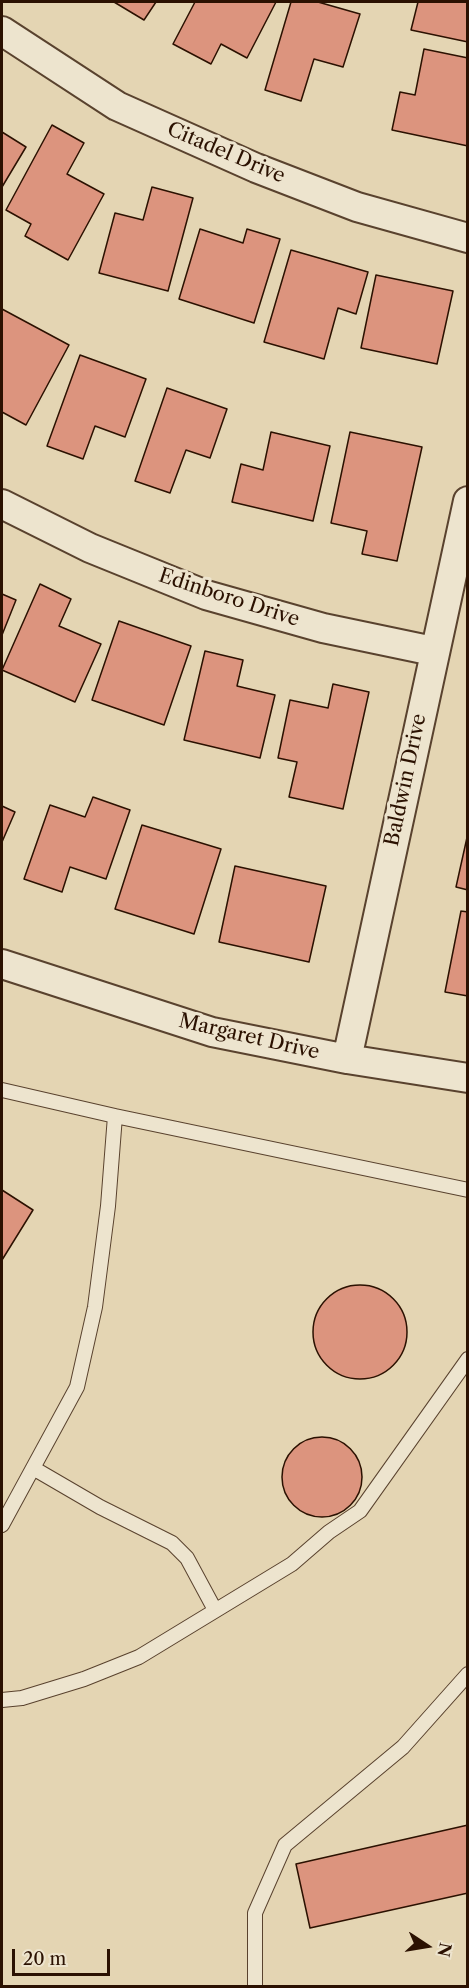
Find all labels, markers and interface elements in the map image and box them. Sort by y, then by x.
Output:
street label: Citadel Drive [163,117,289,189]
street label: Edinboro Drive [156,564,302,632]
street label: Baldwin Drive [380,712,432,848]
street label: Margaret Drive [176,1009,322,1065]
north arrow [397,1916,457,1976]
scale bar [15,1937,112,1975]
text: N [433,1941,456,1959]
text: 20 m [23,1948,66,1970]

